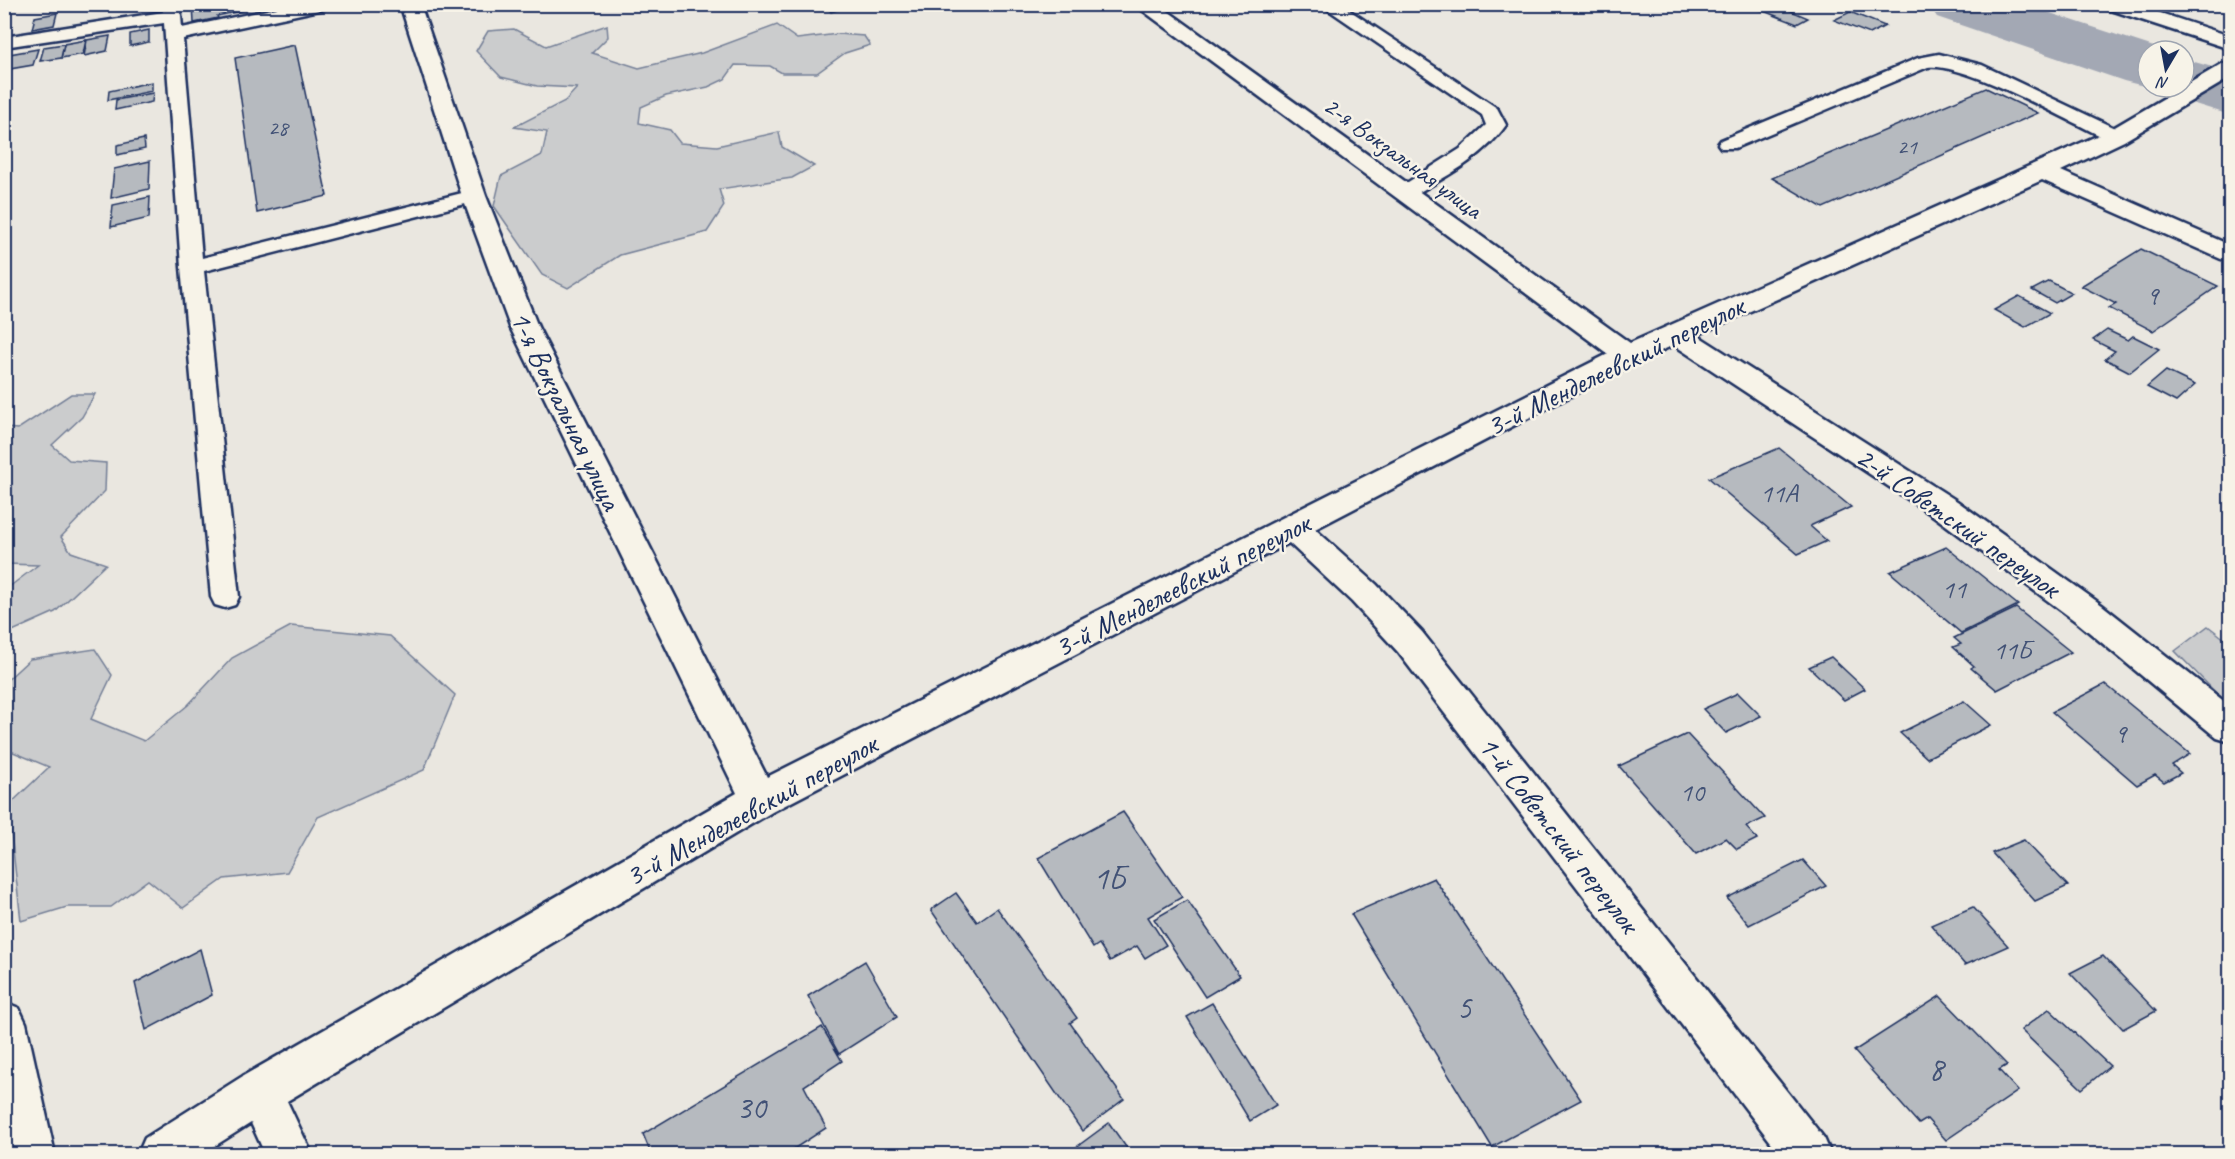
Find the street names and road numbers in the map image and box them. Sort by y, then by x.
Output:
street label: 2-я Вокзальная улица [1317,89,1490,227]
street label: 3-й Менделеевский переулок [1480,286,1753,445]
street label: 1-я Вокзальная улица [501,304,632,518]
street label: 2-й Советский переулок [1849,437,2070,608]
street label: 3-й Менделеевский переулок [1048,503,1319,666]
street label: 3-й Менделеевский переулок [618,724,886,895]
street label: 1-й Советский переулок [1470,728,1650,943]

